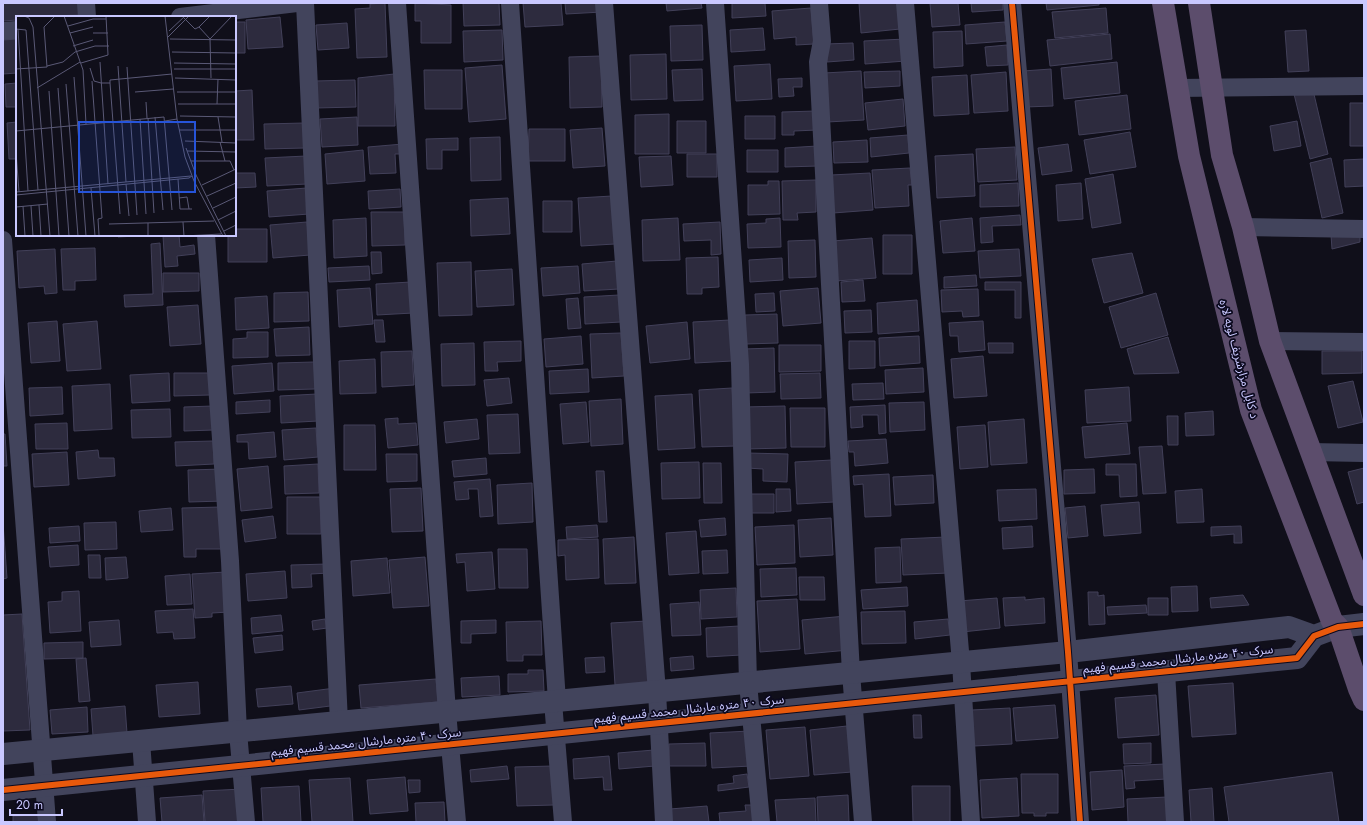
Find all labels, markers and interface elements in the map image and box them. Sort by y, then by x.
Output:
inset map [16,16,236,236]
street label: د کابل مزارشریف لویه لاره [1214,297,1264,421]
street label: سرک ۴۰ متره مارشال محمد قسیم فهیم [1082,640,1274,678]
street label: سرک ۴۰ متره مارشال محمد قسیم فهیم [593,690,785,728]
street label: سرک ۴۰ متره مارشال محمد قسیم فهیم [270,723,462,761]
scale bar [10,791,62,817]
text: 20 m [16,796,43,814]

